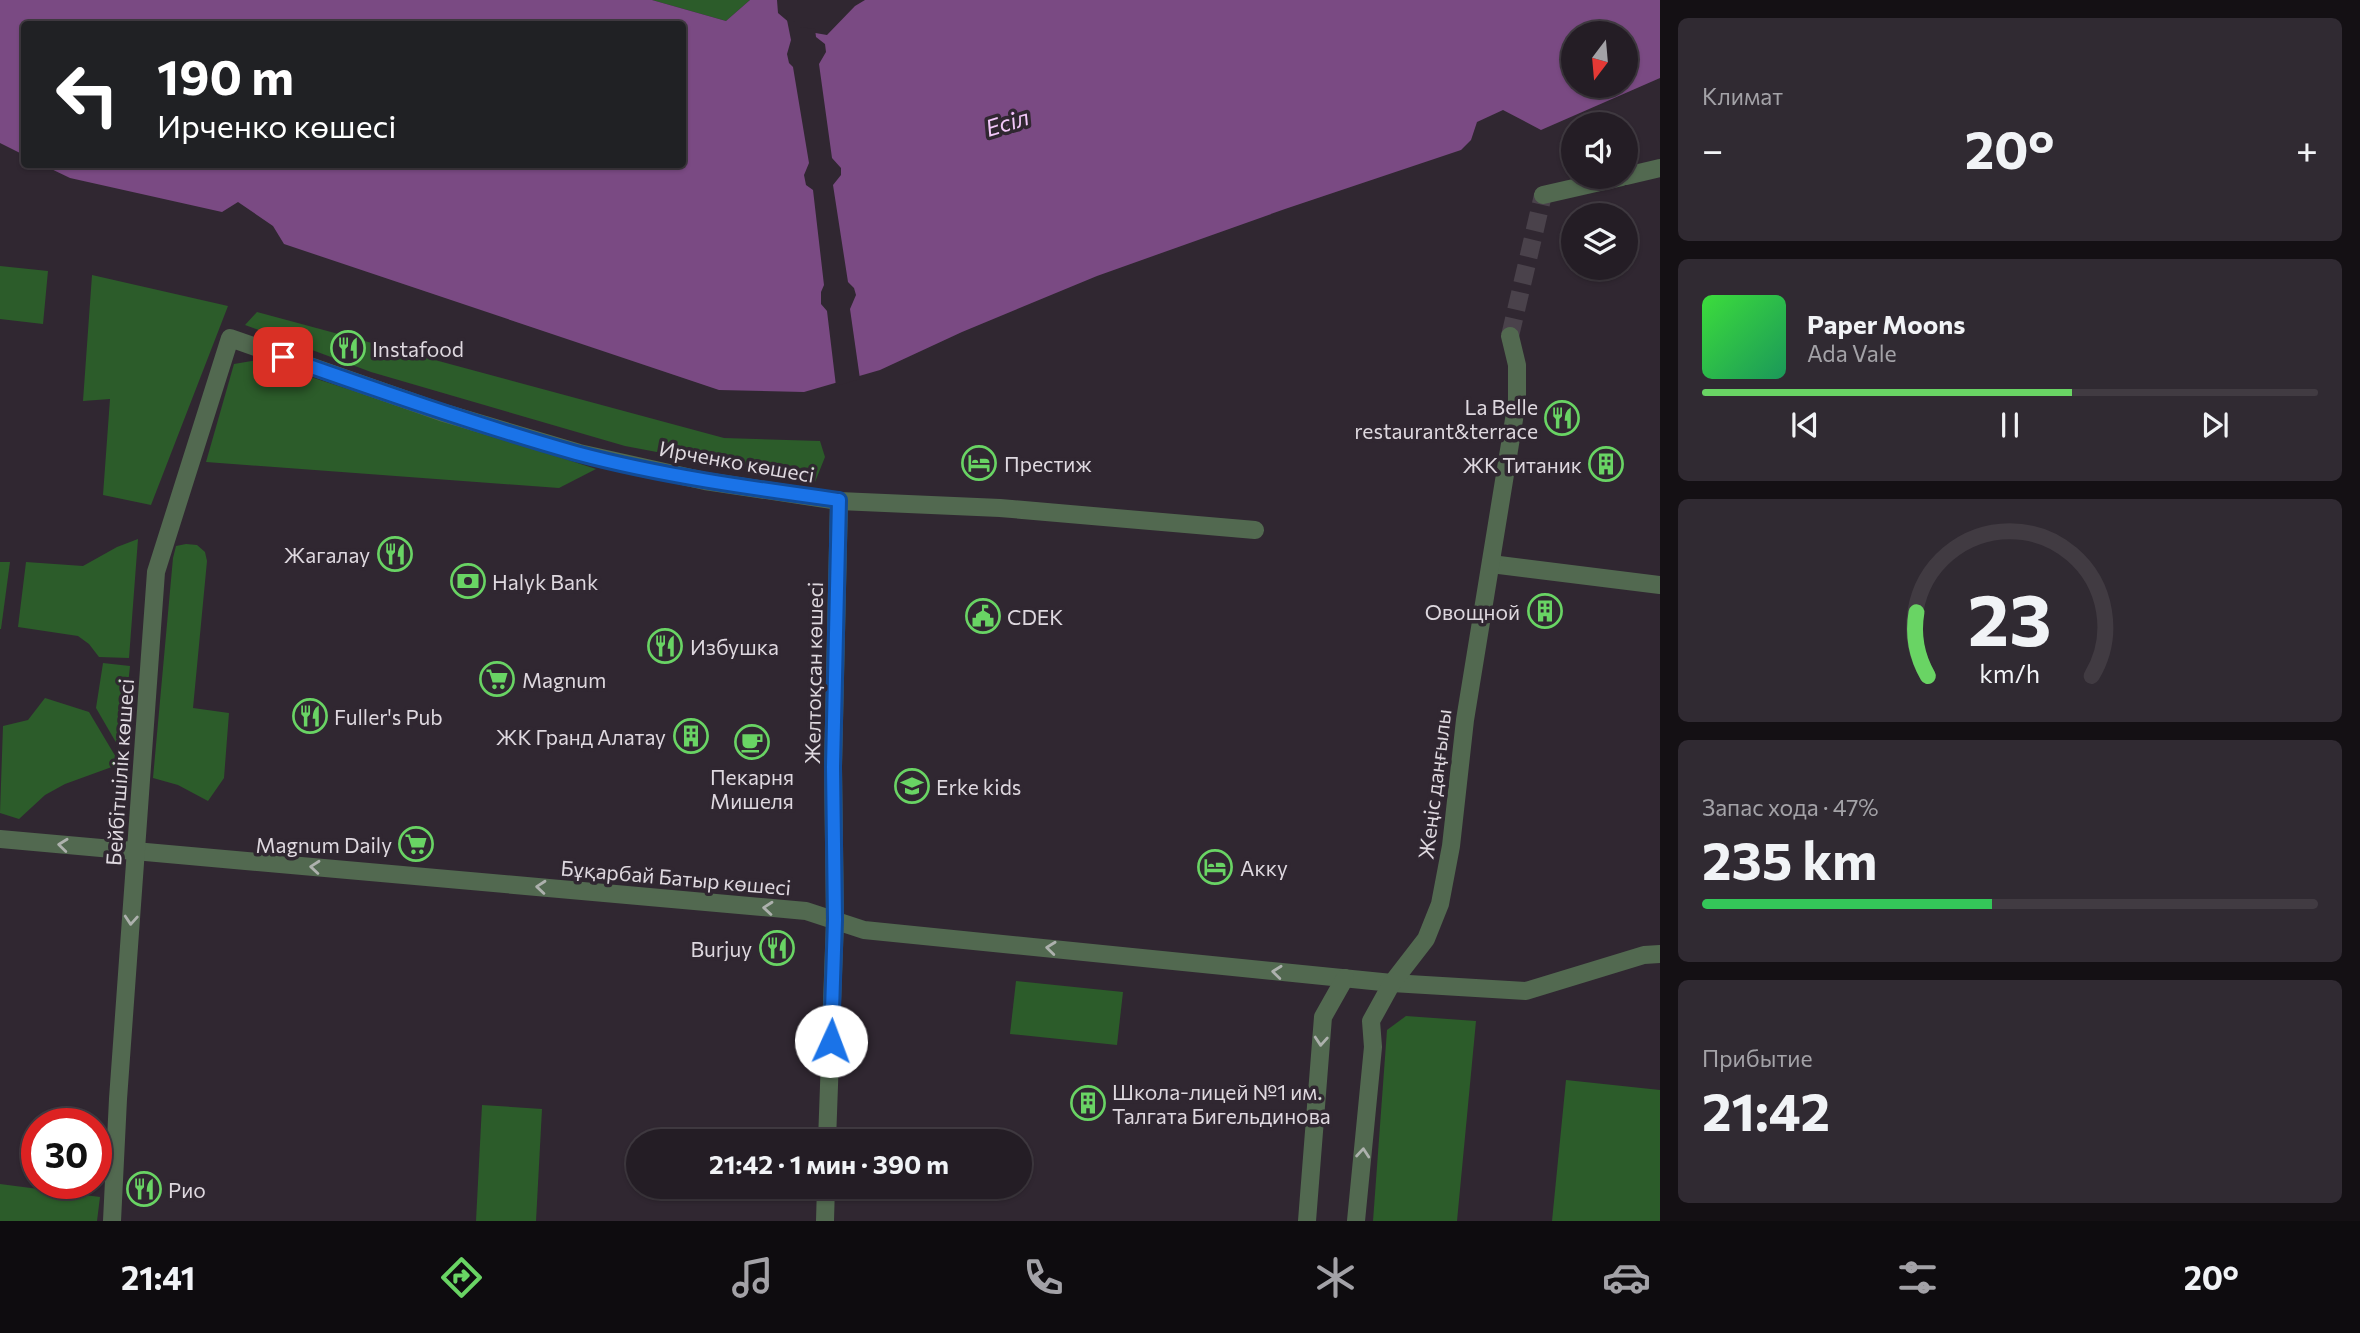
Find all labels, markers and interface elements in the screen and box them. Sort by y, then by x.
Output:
north arrow [1561,21,1638,98]
map controls [1561,21,1638,280]
text: 190 m [157,45,294,105]
icon: left [42,49,133,140]
text: Климат [1702,82,1783,110]
water label: Есіл [982,102,1032,142]
text: Ирченко көшесі [157,105,397,145]
button: sound [1561,112,1638,189]
text: 20° [1965,116,2055,180]
text: − [1702,125,1724,172]
text: + [2296,125,2318,172]
button: layers [1561,203,1638,280]
text: Paper Moons [1807,308,1965,339]
pin [253,327,313,387]
restaurant icon: Instafood [329,329,367,367]
place label: Instafood [372,336,464,361]
icon: arrive [264,338,302,376]
text: Ada Vale [1807,339,1897,367]
place label: La Belle restaurant&terrace [1354,394,1538,443]
restaurant icon: La Belle restaurant&terrace [1543,399,1581,437]
icon: previous [1786,406,1824,444]
icon: pause [1991,406,2029,444]
icon: next [2196,406,2234,444]
street label: Ирченко көшесі [657,435,817,487]
hotel icon: Престиж [960,444,998,482]
building icon: ЖК Титаник [1587,445,1625,483]
place label: Престиж [1004,451,1092,476]
place label: ЖК Титаник [1462,452,1582,477]
restaurant icon: Жагалау [376,535,414,573]
place label: Жагалау [284,542,370,567]
bank icon: Halyk Bank [449,562,487,600]
place label: Halyk Bank [492,569,598,594]
text: 23 [1968,573,2052,662]
street label: Желтоқсан көшесі [799,581,827,765]
building icon: Овощной [1526,592,1564,630]
public building icon: CDEK [964,597,1002,635]
place label: Овощной [1425,599,1520,624]
place label: CDEK [1007,604,1063,629]
restaurant icon: Избушка [646,627,684,665]
place label: Избушка [690,634,779,659]
text: km/h [1980,658,2040,688]
supermarket icon: Magnum [478,660,516,698]
place label: Magnum [522,667,606,692]
street label: Бейбітшілік көшесі [100,678,138,866]
restaurant icon: Fuller's Pub [291,697,329,735]
place label: Fuller's Pub [334,704,443,729]
street label: Жеңіс даңғылы [1412,707,1456,861]
building icon: ЖК Гранд Алатау [672,717,710,755]
cafe icon: Пекарня Мишеля [733,723,771,761]
place label: ЖК Гранд Алатау [496,724,666,749]
place label: Пекарня Мишеля [710,764,794,813]
school or university icon: Erke kids [893,767,931,805]
place label: Erke kids [936,774,1021,799]
text: Запас хода · 47% [1702,793,1879,821]
supermarket icon: Magnum Daily [397,825,435,863]
text: 235 km [1702,827,1877,891]
place label: Magnum Daily [256,832,392,857]
one-way arrow [58,838,69,853]
hotel icon: Акку [1196,848,1234,886]
street label: Бұқарбай Батыр көшесі [560,854,792,900]
place label: Акку [1240,855,1288,880]
one-way arrow [309,860,320,875]
one-way arrow [535,880,547,895]
one-way arrow [762,901,773,916]
one-way arrow [124,915,139,926]
restaurant icon: Burjuy [758,929,796,967]
place label: Burjuy [690,936,752,961]
one-way arrow [1045,941,1056,956]
one-way arrow [1271,965,1282,980]
position arrow [794,1004,868,1078]
one-way arrow [1314,1035,1329,1046]
text: Прибытие [1702,1044,1813,1072]
text: 21:42 [1702,1078,1830,1142]
place label: Школа-лицей №1 им. Талгата Бигельдинова [1112,1079,1331,1128]
building icon: Школа-лицей №1 им. Талгата Бигельдинова [1069,1084,1107,1122]
speed limit sign: 30 [21,1108,112,1199]
one-way arrow [1355,1147,1370,1159]
text: 21:42 · 1 мин · 390 m [709,1148,949,1179]
restaurant icon: Рио [125,1170,163,1208]
place label: Рио [168,1177,206,1202]
icon: directions [437,1253,486,1302]
icon: music [728,1253,777,1302]
icon: phone [1019,1253,1068,1302]
icon: climate [1311,1253,1360,1302]
icon: car [1602,1253,1651,1302]
icon: filters [1893,1253,1942,1302]
text: 21:41 [121,1257,195,1297]
text: 20° [2184,1257,2239,1297]

